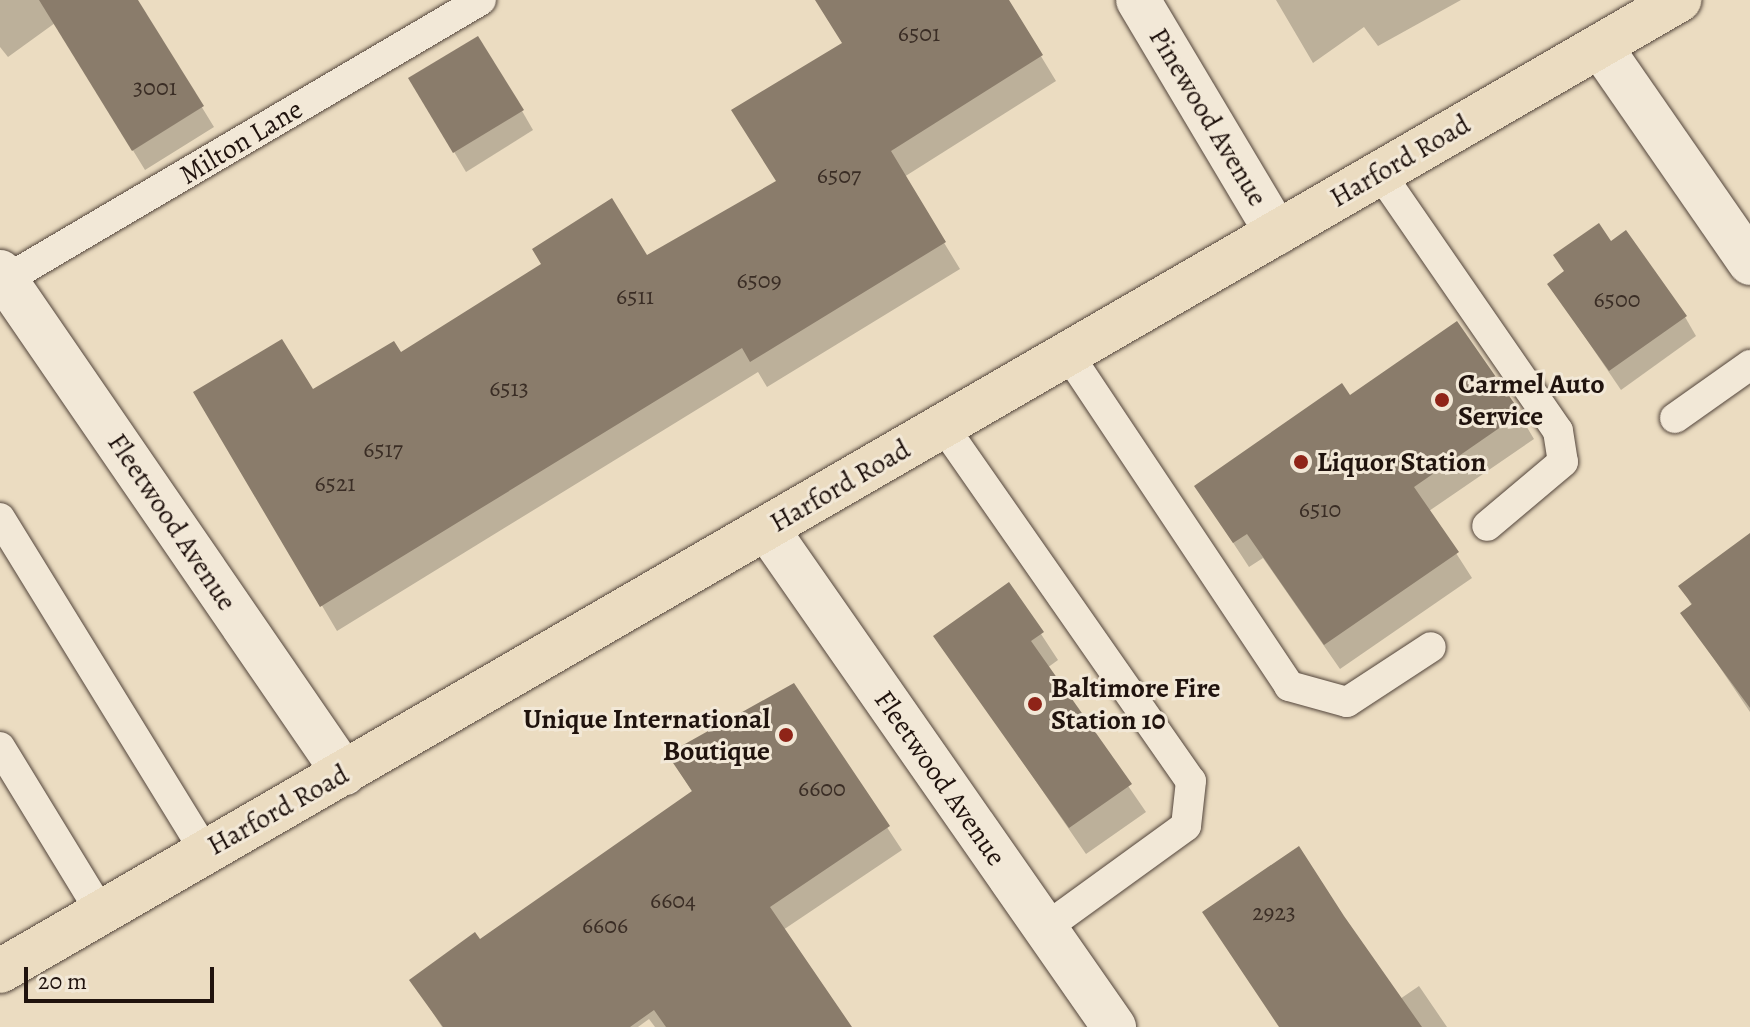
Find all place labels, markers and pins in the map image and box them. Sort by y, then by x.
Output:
place label: Carmel Auto Service [1458,367,1605,433]
marker: Carmel Auto Service [1433,391,1451,409]
place label: Liquor Station [1317,445,1486,479]
marker: Liquor Station [1292,453,1310,471]
place label: Baltimore Fire Station 10 [1051,671,1221,737]
marker: Baltimore Fire Station 10 [1026,695,1044,713]
place label: Unique International Boutique [523,702,770,768]
marker: Unique International Boutique [777,726,795,744]

